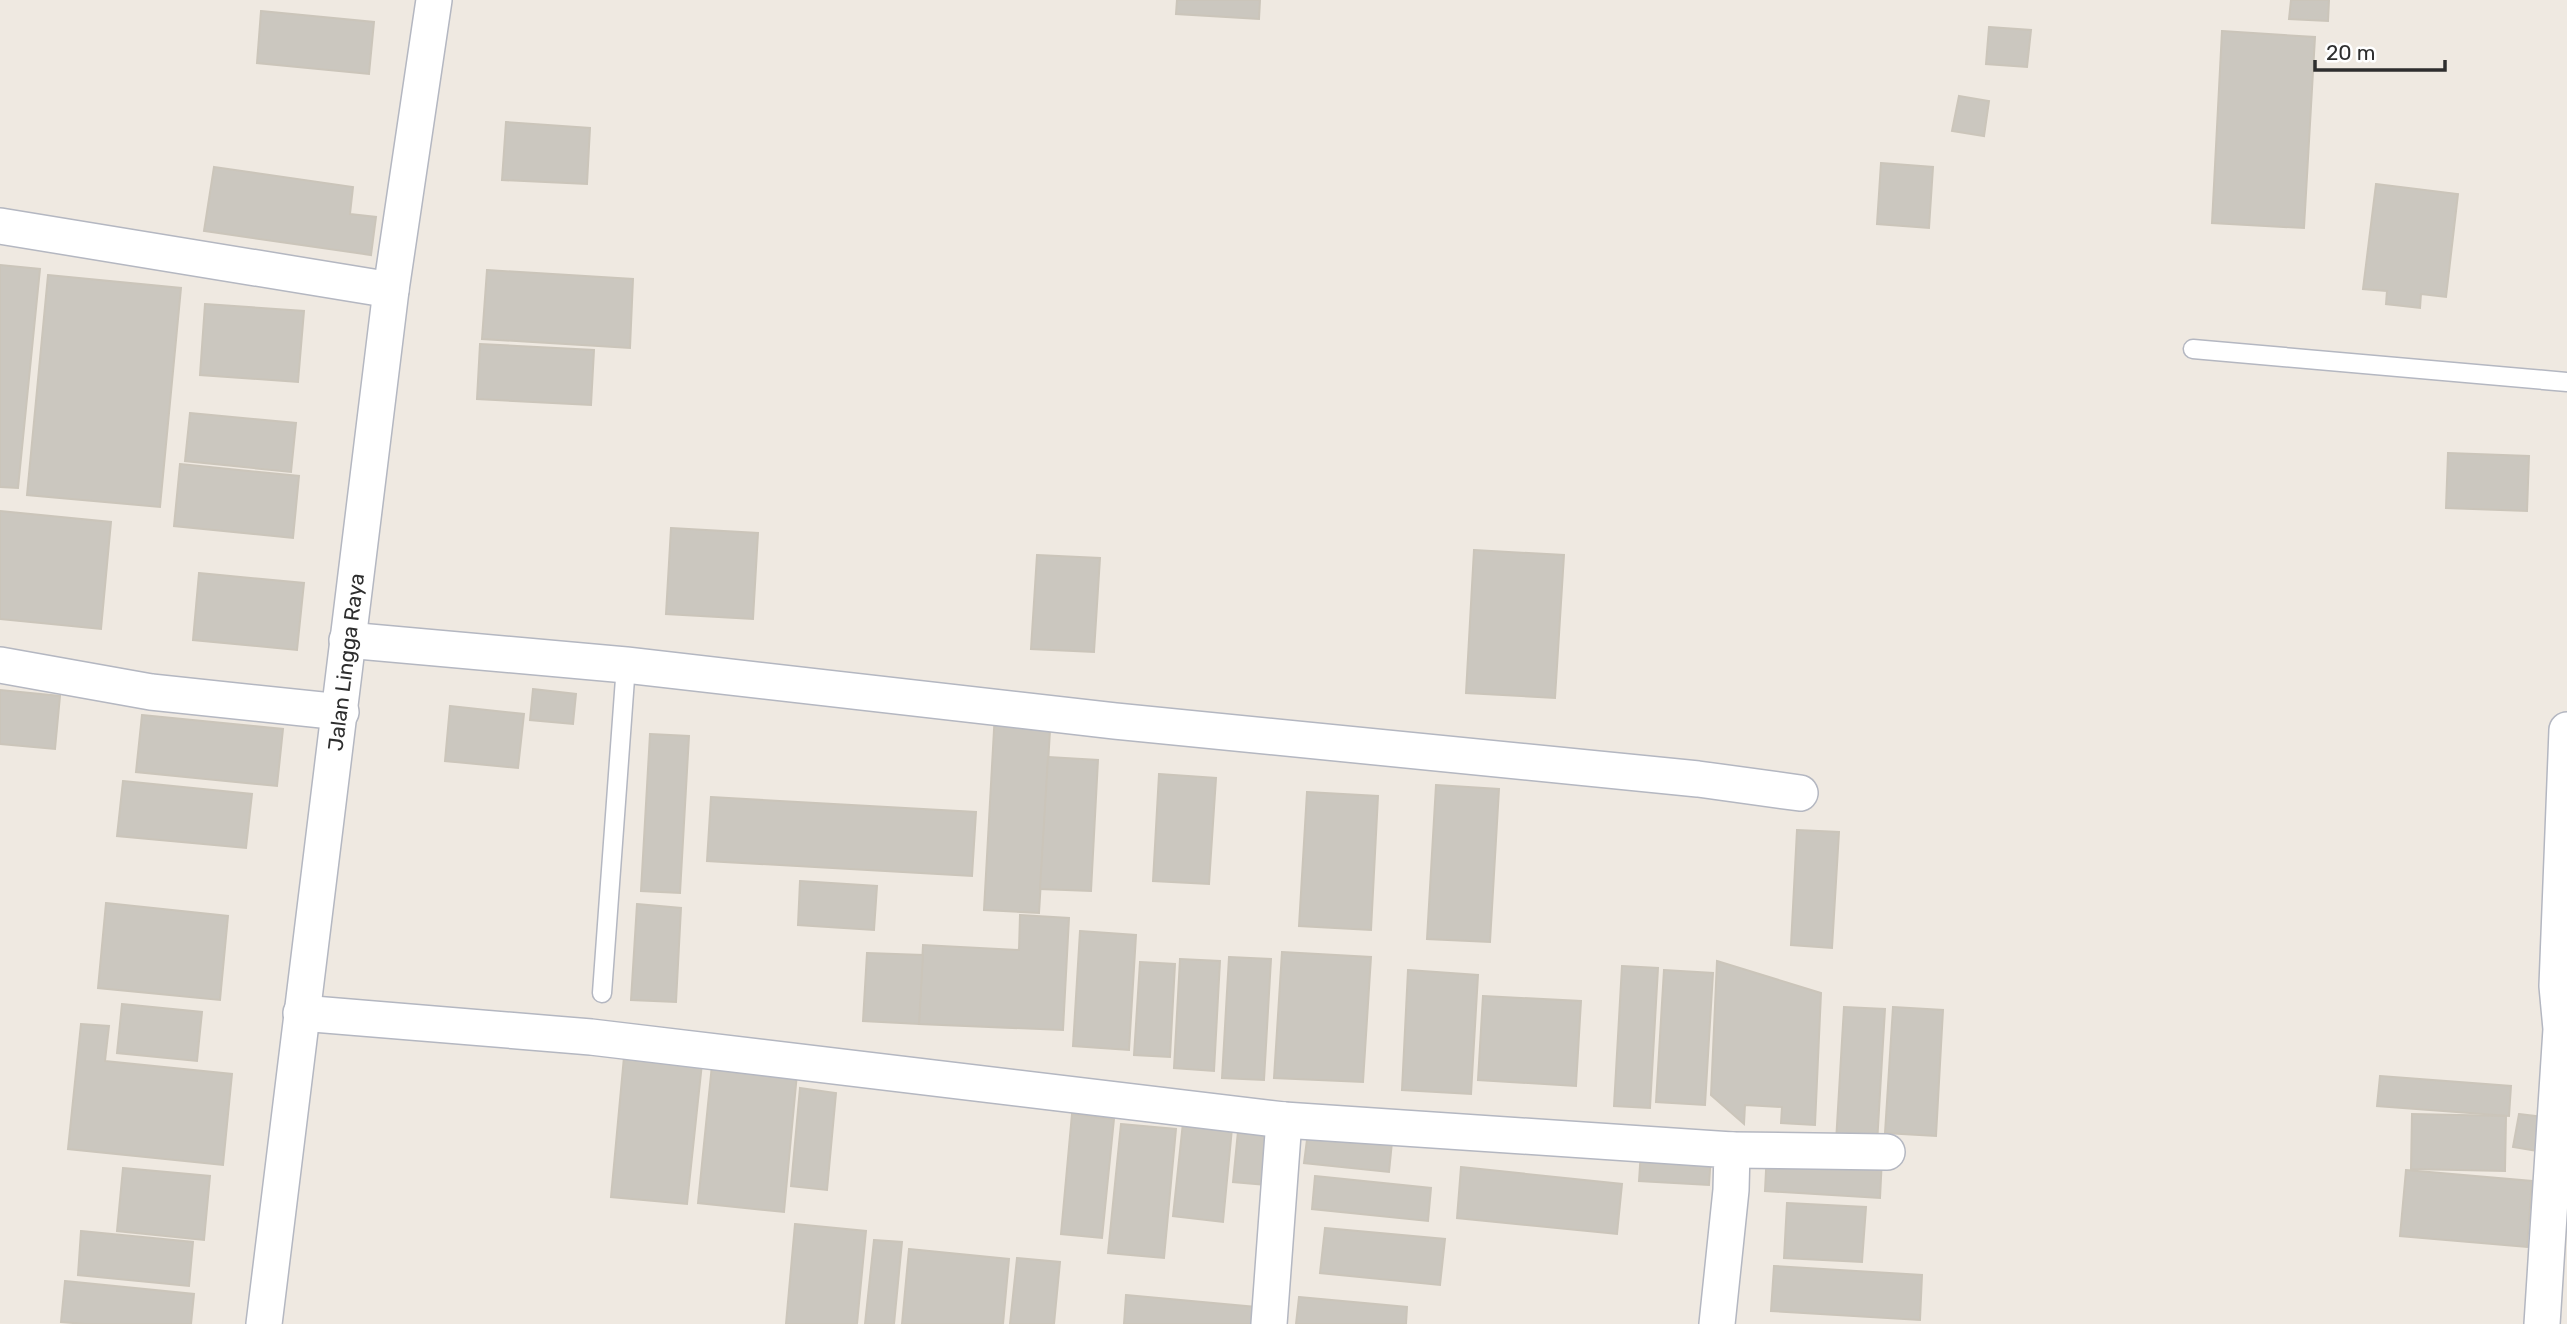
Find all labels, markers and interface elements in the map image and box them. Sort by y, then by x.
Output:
scale bar [2315,28,2444,72]
text: 20 m [2326,40,2375,65]
street label: Jalan Lingga Raya [322,572,369,752]

